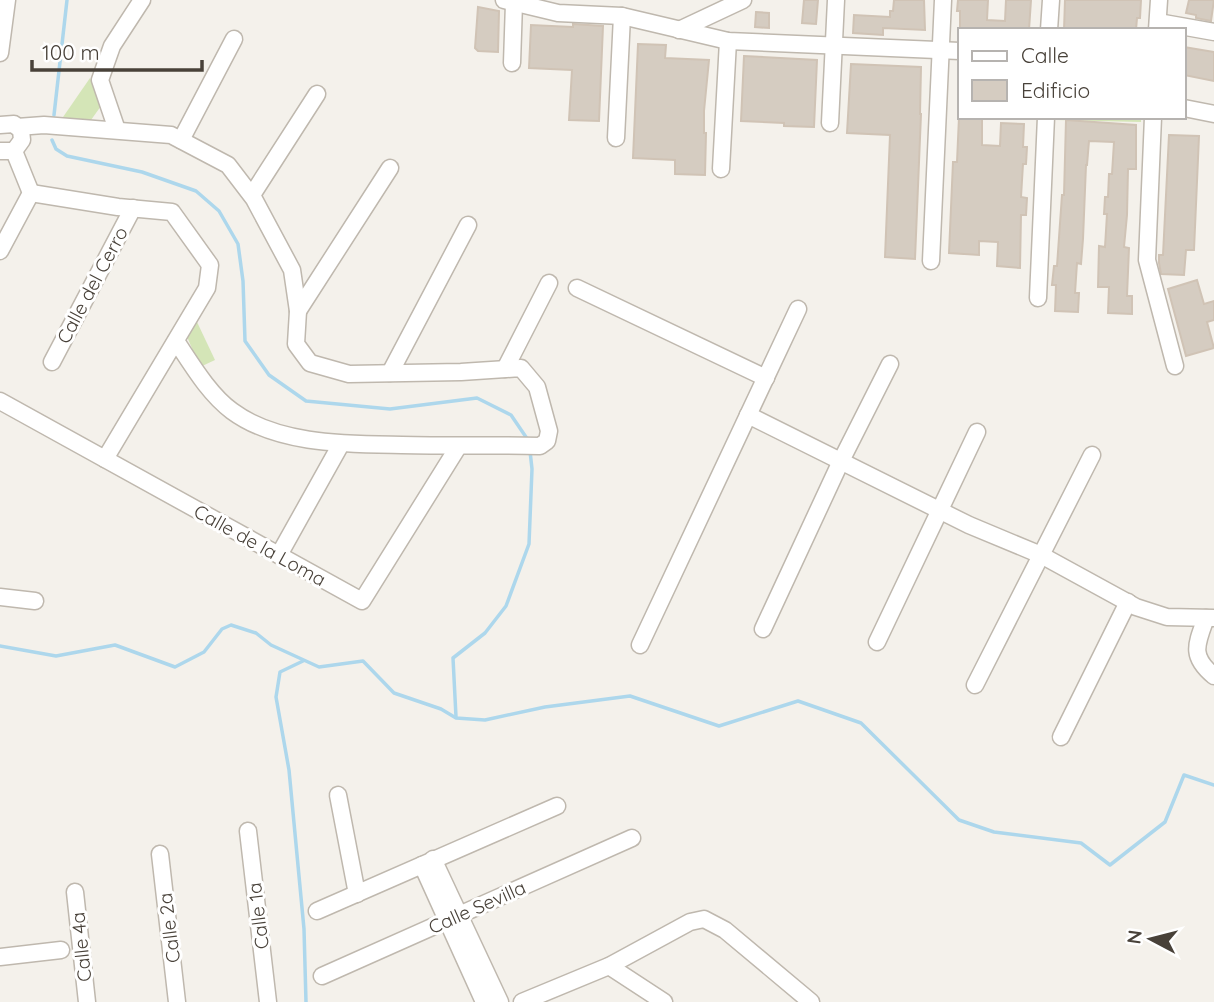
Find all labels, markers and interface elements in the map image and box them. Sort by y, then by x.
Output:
scale bar [32,28,201,72]
legend [958,28,1186,119]
text: 100 m [42,39,100,65]
text: Calle [1021,42,1069,68]
text: Edificio [1021,77,1090,103]
street label: Calle del Cerro [51,222,133,348]
street label: Calle de la Loma [190,499,330,591]
street label: Calle Sevilla [425,875,529,939]
street label: Calle 1a [242,881,274,951]
street label: Calle 2a [153,892,185,964]
north arrow [1116,904,1186,974]
street label: Calle 4a [65,911,97,983]
text: N [1121,929,1147,945]

